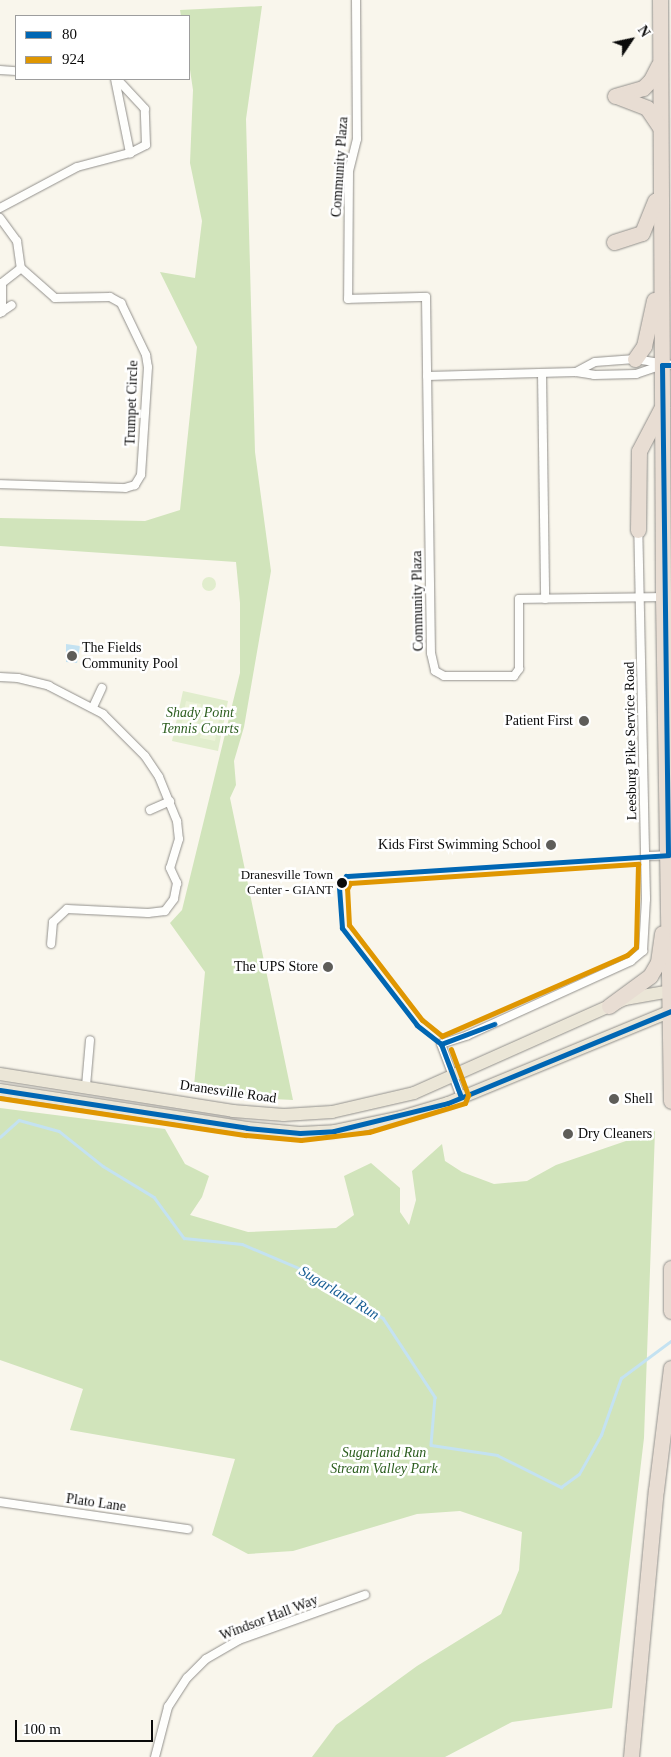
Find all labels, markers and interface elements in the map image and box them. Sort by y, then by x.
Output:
legend [15,15,190,80]
north arrow [606,15,656,65]
text: N [635,23,653,40]
text: 80 [62,26,77,42]
text: 924 [62,51,85,67]
street label: Community Plaza [328,116,352,218]
street label: Trumpet Circle [122,360,142,446]
street label: Community Plaza [409,551,427,651]
place label: The Fields Community Pool [82,640,178,672]
marker: The Fields Community Pool [66,650,78,662]
street label: Leesburg Pike Service Road [621,661,641,821]
park label: Shady Point Tennis Courts [161,705,239,738]
place label: Patient First [505,713,573,729]
marker: Patient First [577,714,591,728]
place label: Kids First Swimming School [378,837,541,853]
marker: Kids First Swimming School [545,839,557,851]
place label: Dranesville Town Center - GIANT [240,868,333,899]
marker: Dranesville Town Center - GIANT [337,878,347,888]
place label: The UPS Store [234,959,318,975]
marker: The UPS Store [322,961,334,973]
street label: Dranesville Road [179,1077,277,1107]
place label: Shell [624,1091,653,1107]
marker: Shell [608,1093,620,1105]
place label: Dry Cleaners [578,1126,652,1142]
marker: Dry Cleaners [562,1128,574,1140]
water label: Sugarland Run [296,1262,382,1324]
park label: Sugarland Run Stream Valley Park [330,1445,438,1478]
street label: Plato Lane [65,1490,127,1516]
street label: Windsor Hall Way [217,1592,321,1644]
scale bar [18,1710,155,1742]
text: 100 m [23,1721,61,1737]

